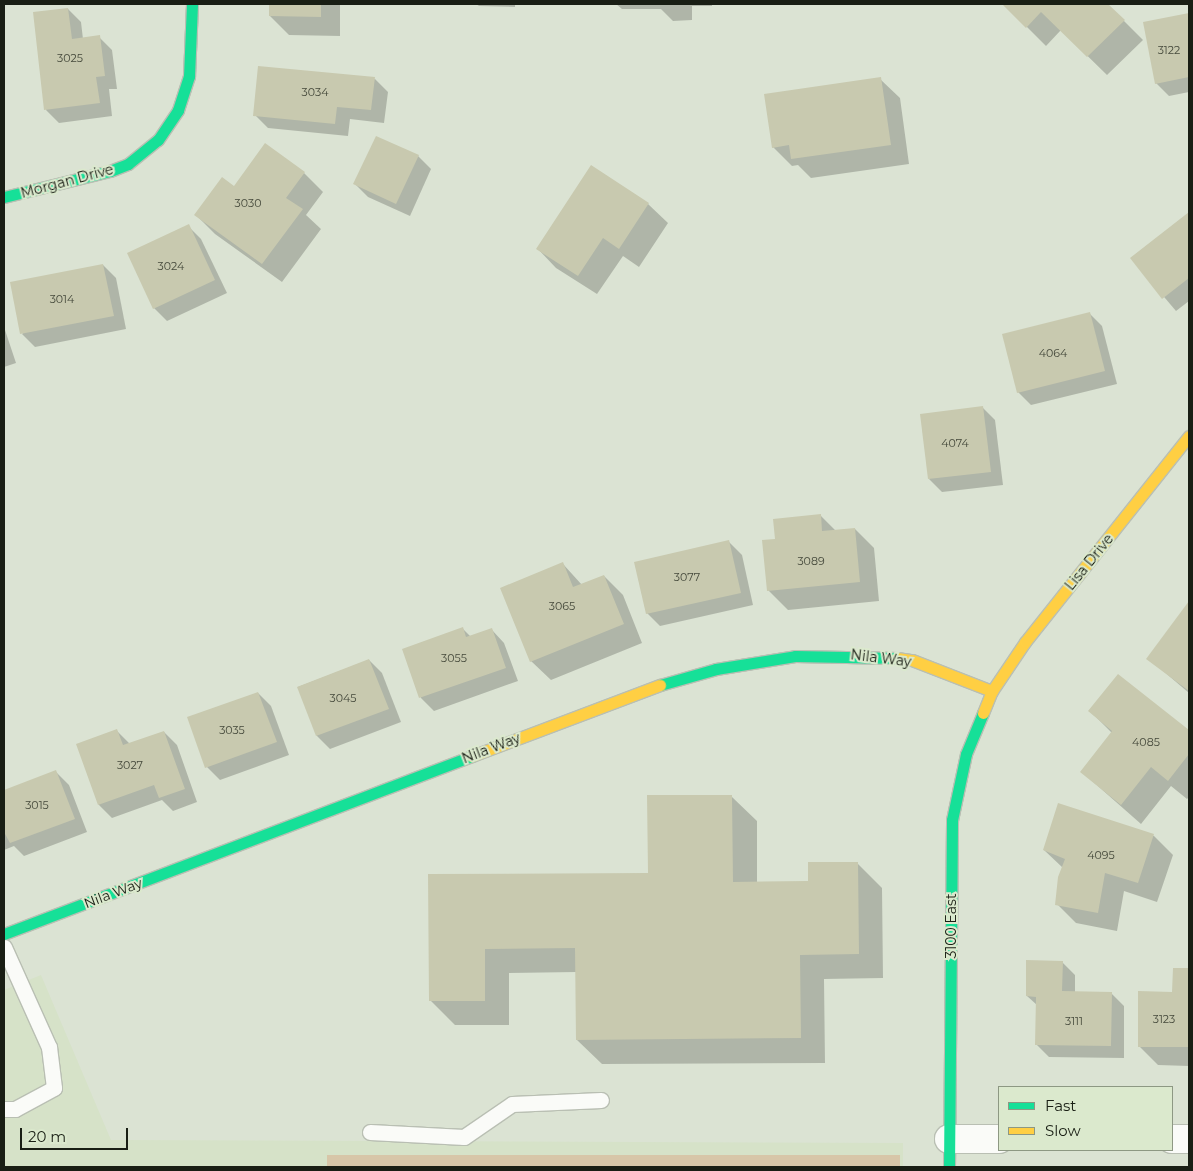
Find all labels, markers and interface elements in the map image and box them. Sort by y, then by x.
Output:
house number: 3122 [1158,43,1180,57]
house number: 3025 [57,51,83,65]
house number: 3034 [302,85,328,99]
street label: Morgan Drive [19,161,115,201]
house number: 3030 [235,196,261,210]
house number: 3024 [158,259,184,273]
house number: 3014 [50,292,74,306]
house number: 4064 [1039,346,1067,360]
house number: 4074 [941,436,969,450]
street label: Lisa Drive [1061,531,1117,593]
house number: 3089 [797,554,825,568]
house number: 3077 [674,570,700,584]
house number: 3065 [549,599,575,613]
street label: Nila Way [850,646,912,670]
house number: 3055 [441,651,467,665]
house number: 3045 [330,691,356,705]
house number: 3035 [219,723,245,737]
street label: Nila Way [459,729,523,767]
house number: 4085 [1132,735,1160,749]
house number: 3027 [117,758,143,772]
house number: 3015 [25,798,49,812]
house number: 4095 [1087,848,1115,862]
street label: Nila Way [81,874,145,912]
street label: 3100 East [943,893,959,959]
house number: 3123 [1153,1012,1175,1026]
house number: 3111 [1065,1014,1083,1028]
legend [998,1086,1173,1151]
text: Fast [1045,1096,1076,1115]
scale bar [22,1118,130,1150]
text: Slow [1045,1121,1081,1140]
text: 20 m [28,1127,66,1146]

